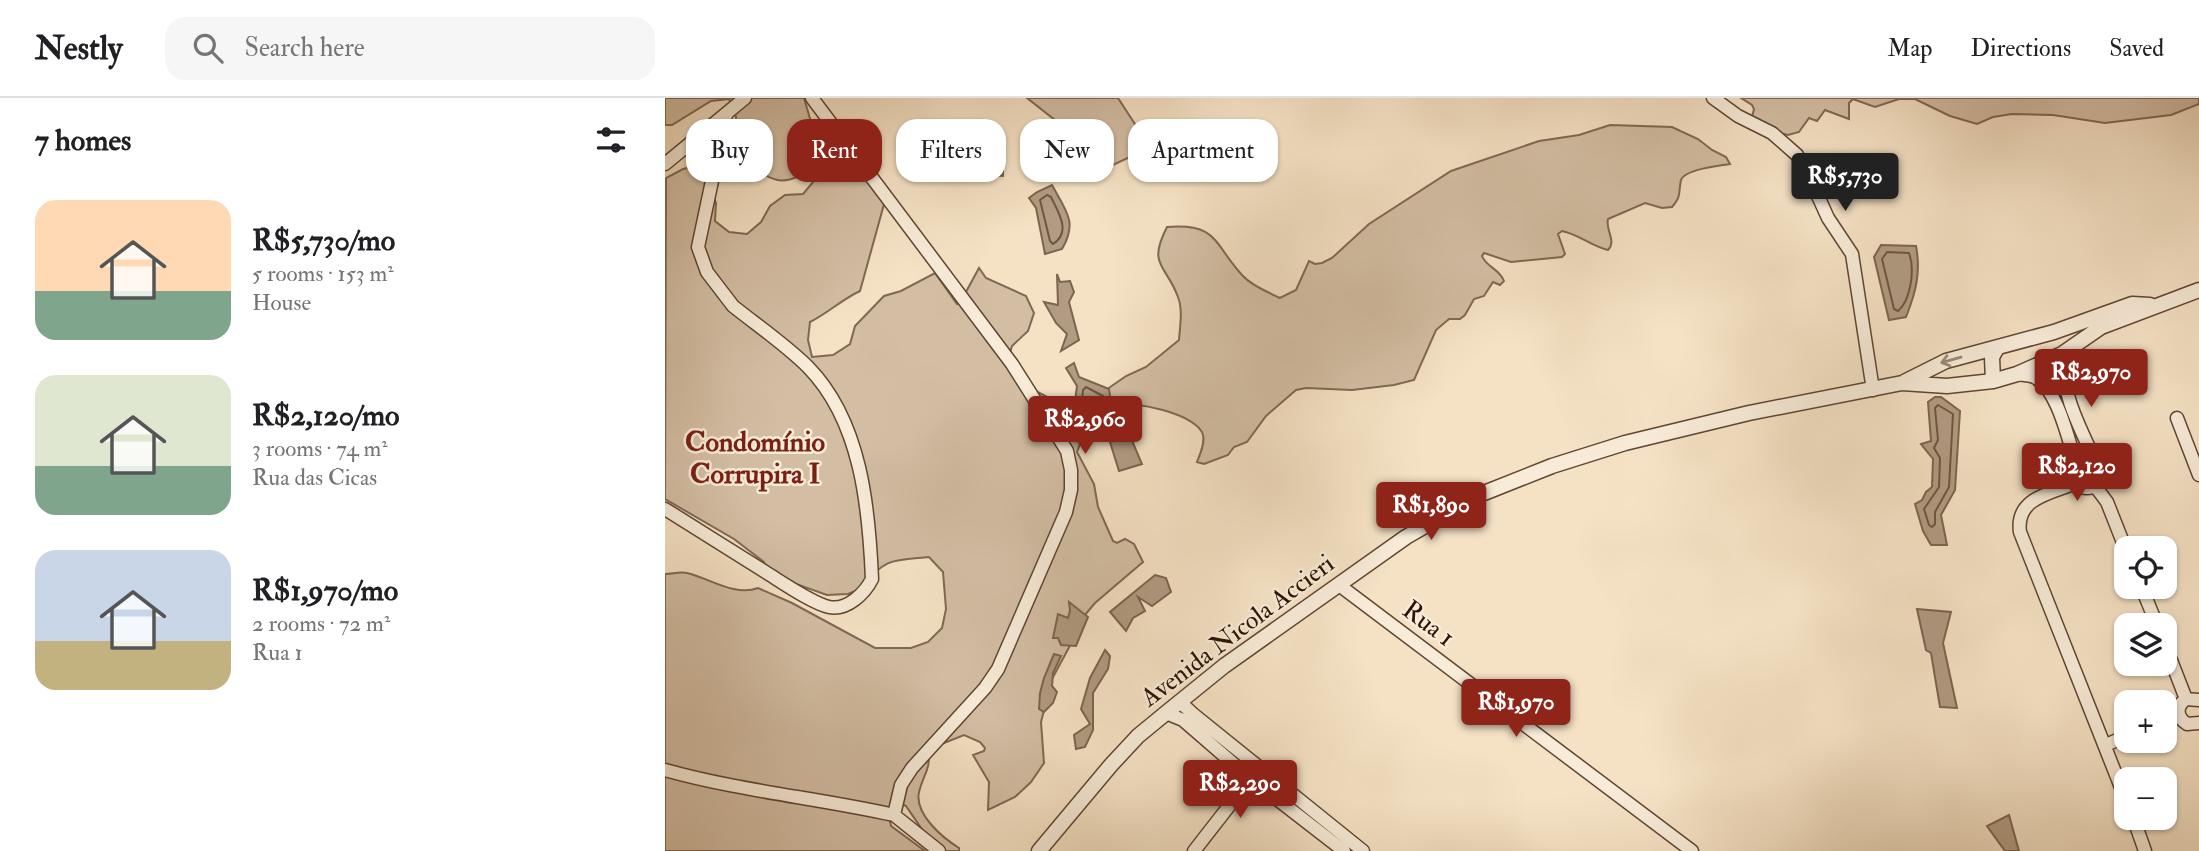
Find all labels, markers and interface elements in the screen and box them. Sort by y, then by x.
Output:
search box [165,17,655,80]
text: Nestly [35,28,123,69]
icon: search [189,29,227,67]
text: Search here [245,32,365,64]
text: Map [1887,33,1932,64]
text: Directions [1970,33,2071,64]
text: Saved [2109,33,2164,64]
chip: Buy [686,119,773,182]
chip: Rent [787,119,882,182]
chip: Filters [896,119,1006,182]
chip: New [1020,119,1114,182]
chip: Apartment [1128,119,1278,182]
icon: filters [592,121,630,159]
text: 7 homes [35,122,131,159]
pin: R$5,730 [1780,153,1910,213]
text: R$5,730 [1808,161,1883,190]
text: R$5,730/mo [252,222,395,259]
icon: home [91,228,175,312]
text: 5 rooms · 153 m² [252,259,394,288]
text: House [252,288,311,317]
pin: R$2,970 [2026,350,2156,409]
one-way arrow [1940,355,1962,368]
text: R$2,970 [2051,357,2131,386]
pin: R$2,960 [1020,396,1150,456]
text: R$2,120/mo [252,397,399,434]
icon: home [91,403,175,487]
text: R$2,960 [1044,404,1126,433]
district label: Condomínio Corrupira I [685,425,826,492]
text: 3 rooms · 74 m² [252,434,388,463]
pin: R$2,120 [2012,444,2142,503]
text: R$2,120 [2038,451,2116,480]
text: Rua das Cicas [252,463,377,492]
pin: R$1,890 [1366,482,1496,542]
text: R$1,890 [1392,490,1470,519]
map controls [2114,536,2177,830]
button: locate [2114,536,2177,599]
street label: Avenida Nicola Accieri [1134,548,1341,715]
text: R$1,970/mo [252,572,398,609]
icon: home [91,578,175,662]
street label: Rua 1 [1396,594,1461,654]
text: 2 rooms · 72 m² [252,609,390,638]
button: layers [2114,613,2177,676]
text: Rua 1 [252,638,303,667]
pin: R$1,970 [1451,680,1581,739]
text: R$1,970 [1477,687,1555,716]
button: + [2114,690,2177,753]
pin: R$2,290 [1175,760,1305,820]
button: − [2114,767,2177,830]
text: R$2,290 [1199,768,1281,797]

